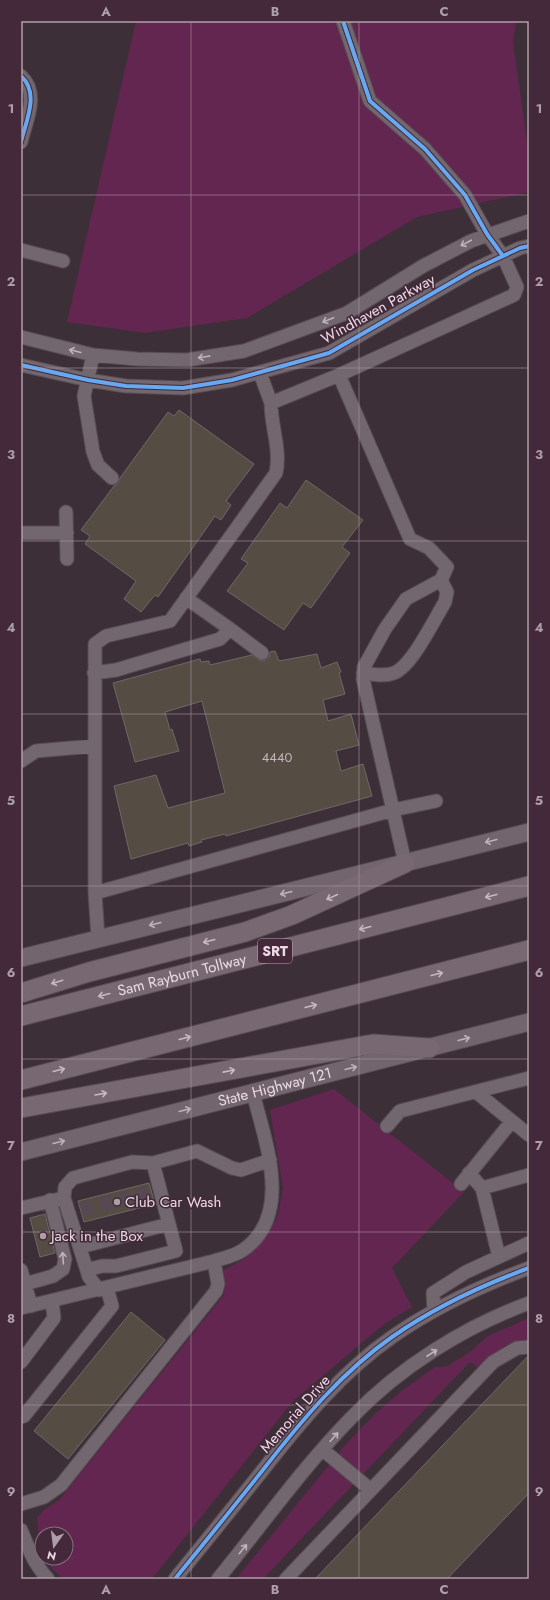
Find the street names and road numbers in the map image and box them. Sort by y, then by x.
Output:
street label: Windhaven Parkway [317,268,439,350]
road number: SRT [258,939,292,963]
street label: Sam Rayburn Tollway [115,948,249,1002]
street label: State Highway 121 [216,1062,334,1112]
street label: Memorial Drive [255,1370,335,1458]

